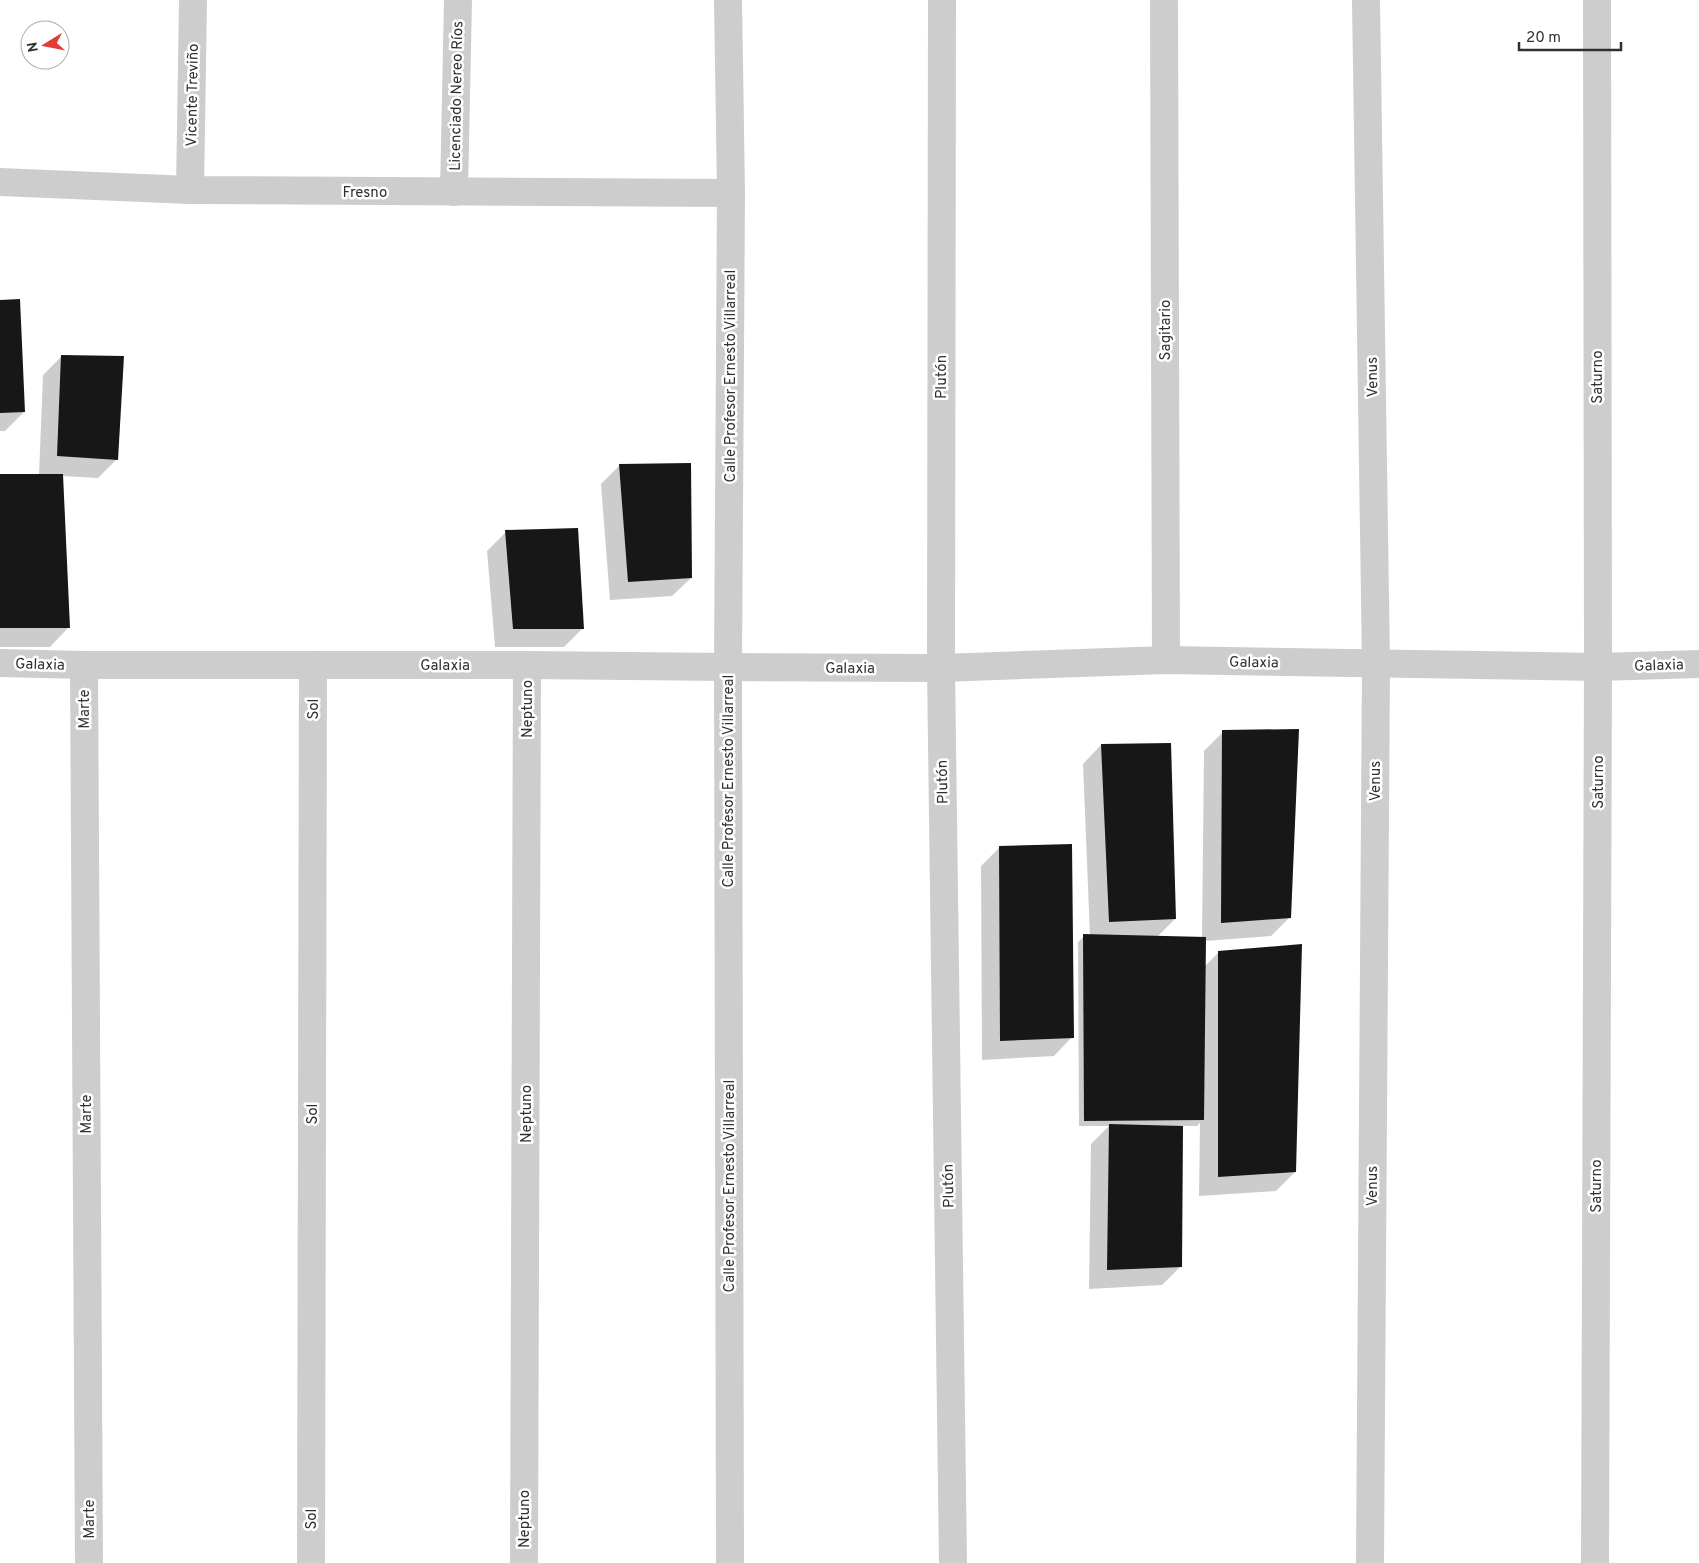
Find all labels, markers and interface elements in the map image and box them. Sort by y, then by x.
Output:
north arrow [20,20,70,70]
scale bar [1519,20,1622,52]
street label: Licenciado Nereo Ríos [447,21,468,171]
text: 20 m [1526,29,1561,48]
text: N [24,41,43,53]
street label: Vicente Treviño [183,43,204,147]
street label: Fresno [343,184,387,203]
street label: Calle Profesor Ernesto Villarreal [722,270,741,482]
street label: Sagitario [1157,300,1176,360]
street label: Saturno [1589,350,1608,404]
street label: Plutón [933,355,952,399]
street label: Venus [1364,357,1383,397]
street label: Galaxia [1229,654,1279,673]
street label: Galaxia [15,655,65,676]
street label: Galaxia [1634,656,1684,677]
street label: Galaxia [420,657,470,676]
street label: Galaxia [825,660,875,679]
street label: Calle Profesor Ernesto Villarreal [720,675,739,887]
street label: Neptuno [519,680,538,738]
street label: Marte [76,689,95,729]
street label: Sol [305,698,324,720]
street label: Saturno [1590,755,1609,809]
street label: Plutón [934,760,953,804]
street label: Venus [1367,761,1386,801]
street label: Calle Profesor Ernesto Villarreal [721,1080,740,1292]
street label: Neptuno [518,1085,537,1143]
street label: Marte [78,1094,97,1134]
street label: Sol [304,1103,323,1125]
street label: Saturno [1588,1159,1607,1213]
street label: Plutón [940,1164,959,1208]
street label: Venus [1364,1166,1383,1206]
street label: Neptuno [516,1490,535,1548]
street label: Marte [81,1499,100,1539]
street label: Sol [303,1508,322,1530]

